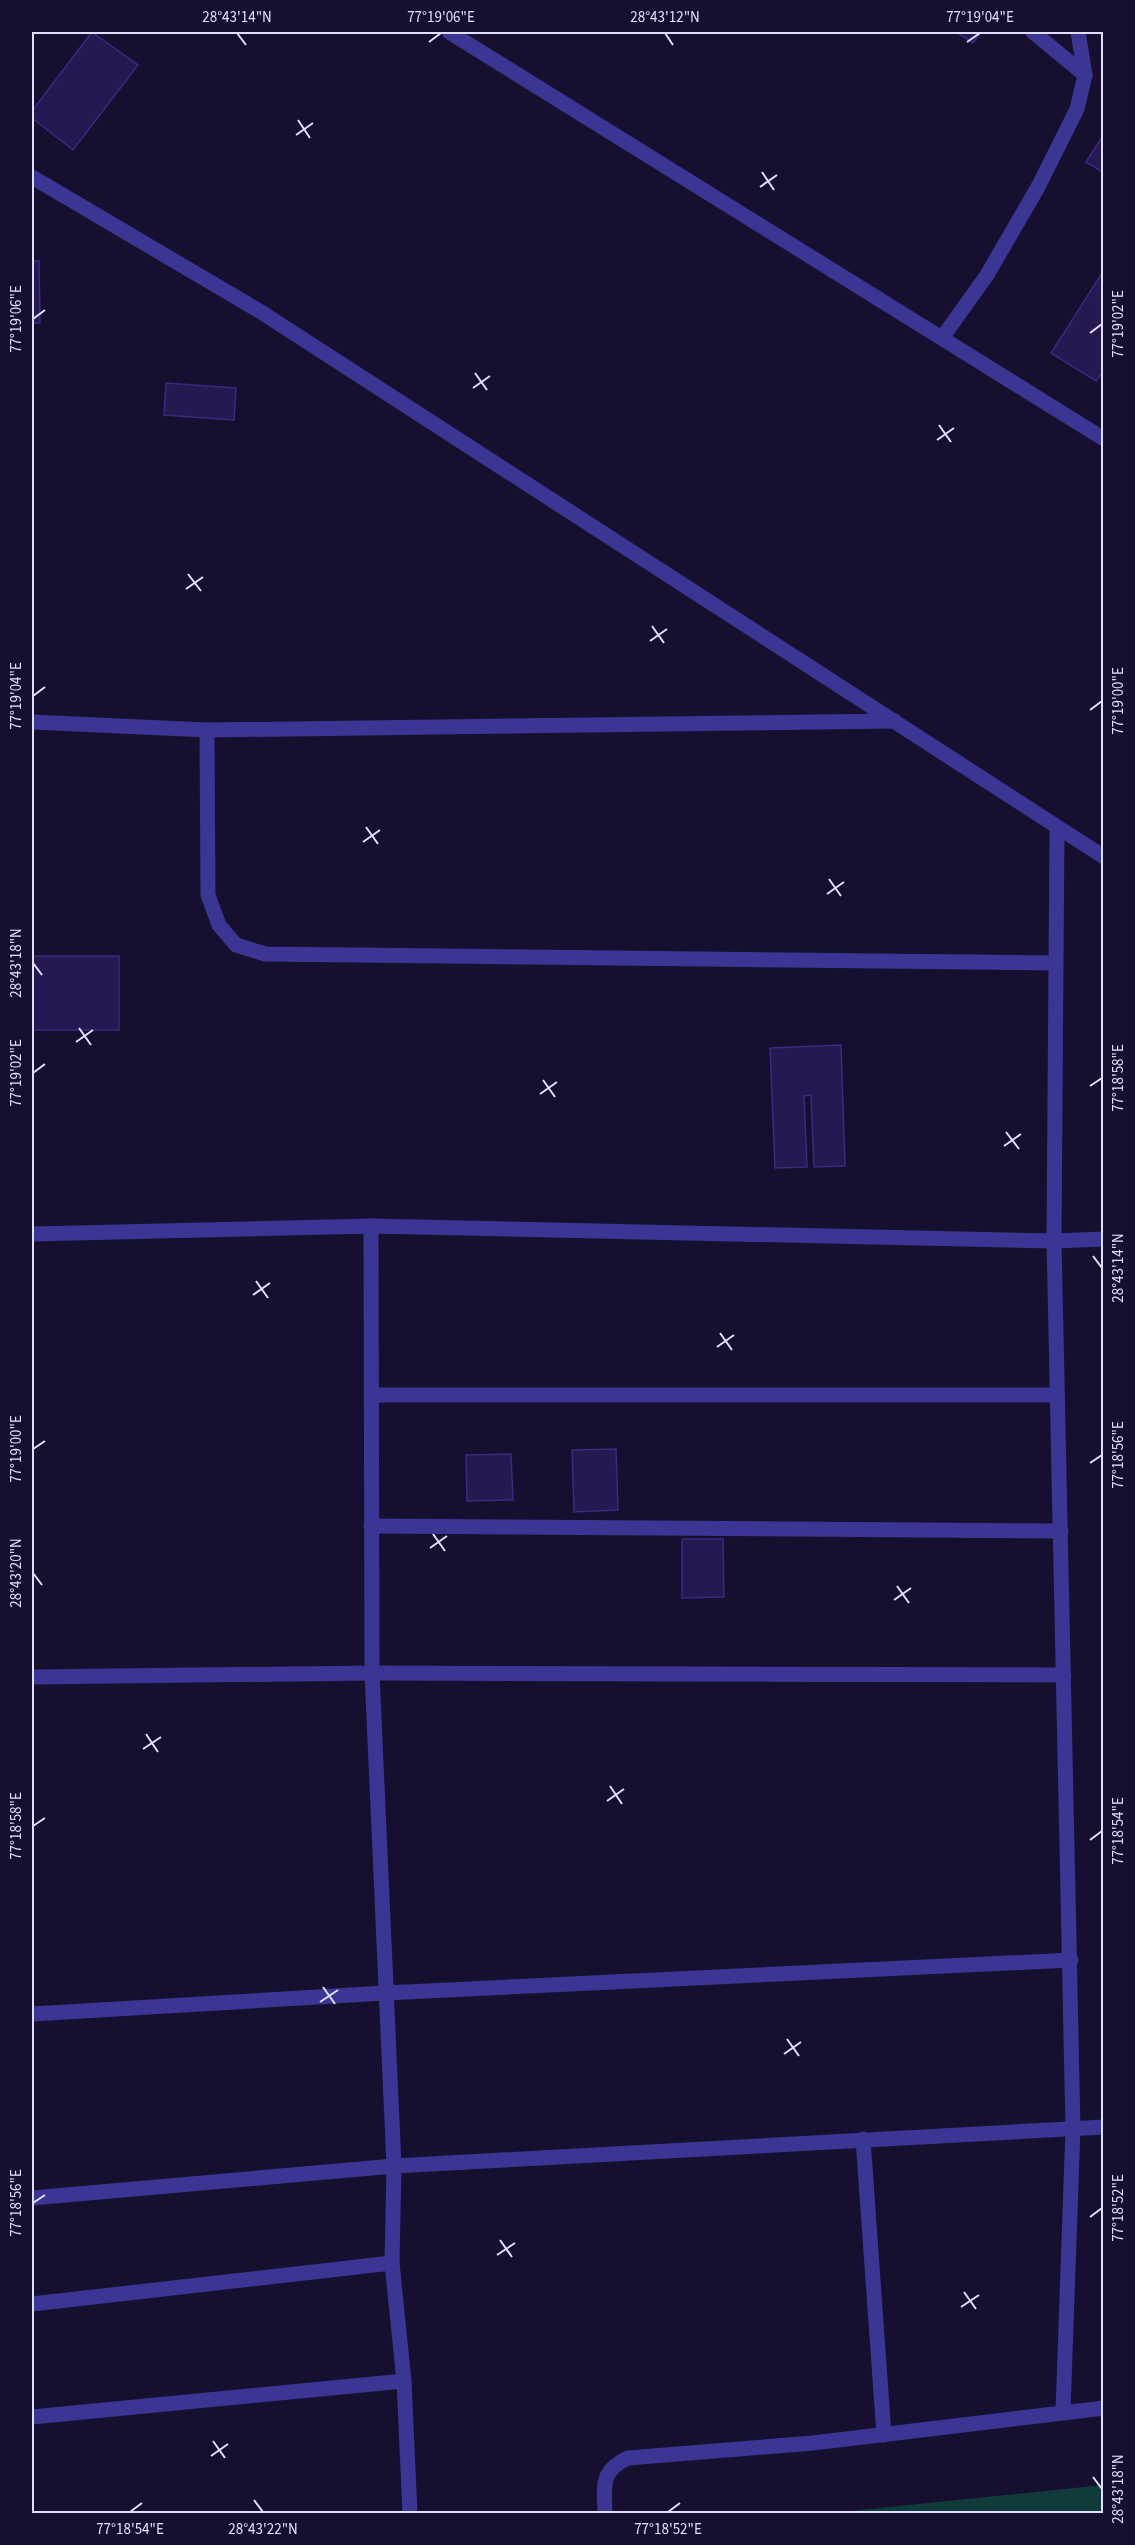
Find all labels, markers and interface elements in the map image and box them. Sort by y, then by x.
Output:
text: 28°43'14"N [202,7,272,28]
text: 77°19'06"E [407,7,475,28]
text: 28°43'12"N [630,7,700,28]
text: 77°19'04"E [946,7,1014,28]
text: 77°19'06"E [6,285,27,353]
text: 77°19'02"E [1108,290,1129,358]
text: 77°19'04"E [6,662,27,730]
text: 77°19'00"E [1108,667,1129,735]
text: 28°43'18"N [6,928,27,998]
text: 77°19'02"E [6,1039,27,1107]
text: 77°18'58"E [1108,1044,1129,1112]
text: 28°43'14"N [1108,1233,1129,1303]
text: 77°19'00"E [6,1415,27,1483]
text: 77°18'56"E [1108,1421,1129,1489]
text: 28°43'20"N [6,1538,27,1608]
text: 77°18'58"E [6,1792,27,1860]
text: 77°18'54"E [1108,1797,1129,1865]
text: 77°18'56"E [6,2169,27,2237]
text: 77°18'52"E [1108,2174,1129,2242]
text: 28°43'18"N [1108,2454,1129,2524]
text: 77°18'54"E [96,2519,164,2540]
text: 28°43'22"N [228,2519,298,2540]
text: 77°18'52"E [634,2519,702,2540]

